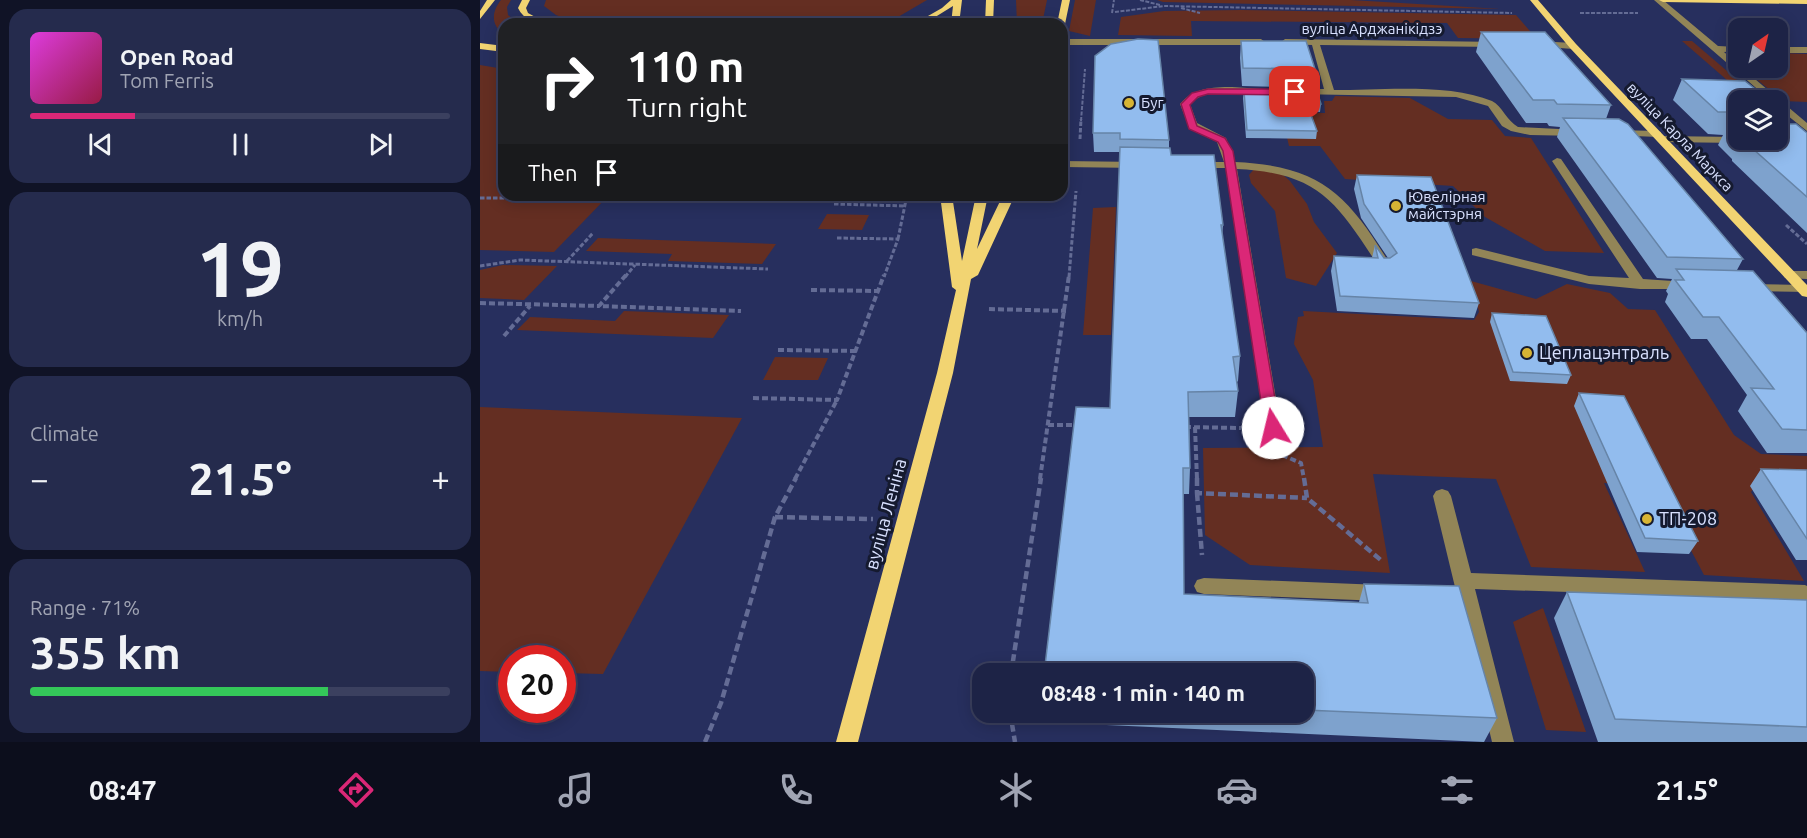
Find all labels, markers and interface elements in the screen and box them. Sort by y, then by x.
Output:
north arrow [1728,18,1788,78]
map controls [1728,18,1788,150]
street label: вуліца Арджанікідзэ [1302,20,1442,37]
icon: right [528,42,606,120]
text: 110 m [627,43,744,90]
text: Open Road [120,44,234,69]
pin [1269,66,1320,117]
text: Tom Ferris [120,69,214,92]
icon: arrive [1278,75,1311,108]
street label: вуліца Карла Маркса [1624,79,1737,195]
button: layers [1728,90,1788,150]
text: Turn right [627,92,747,122]
place label: Буг [1141,94,1164,111]
marker: Буг [1122,96,1136,110]
icon: previous [84,128,117,161]
icon: pause [224,128,257,161]
icon: next [364,128,397,161]
icon: arrive [590,156,623,189]
text: Then [528,160,578,185]
place label: Ювелірная майстэрня [1408,188,1486,222]
marker: Ювелірная майстэрня [1389,199,1403,213]
text: 19 [196,224,284,312]
text: km/h [217,307,263,330]
place label: Цеплацэнтраль [1539,342,1669,362]
marker: Цеплацэнтраль [1520,346,1534,360]
position arrow [1241,396,1305,460]
text: Climate [30,422,99,445]
text: 21.5° [188,453,292,504]
street label: вуліца Леніна [861,456,909,571]
text: − [30,460,49,497]
text: + [431,460,450,497]
place label: ТП-208 [1659,508,1717,528]
marker: ТП-208 [1640,512,1654,526]
text: Range · 71% [30,596,140,619]
text: 355 km [30,627,181,678]
speed limit sign: 20 [498,645,576,723]
text: 08:48 · 1 min · 140 m [1041,680,1245,705]
icon: directions [335,769,377,811]
icon: music [555,769,597,811]
icon: phone [775,769,817,811]
icon: climate [995,769,1037,811]
icon: car [1216,769,1258,811]
icon: filters [1436,769,1478,811]
text: 08:47 [89,775,157,805]
text: 21.5° [1656,775,1718,805]

